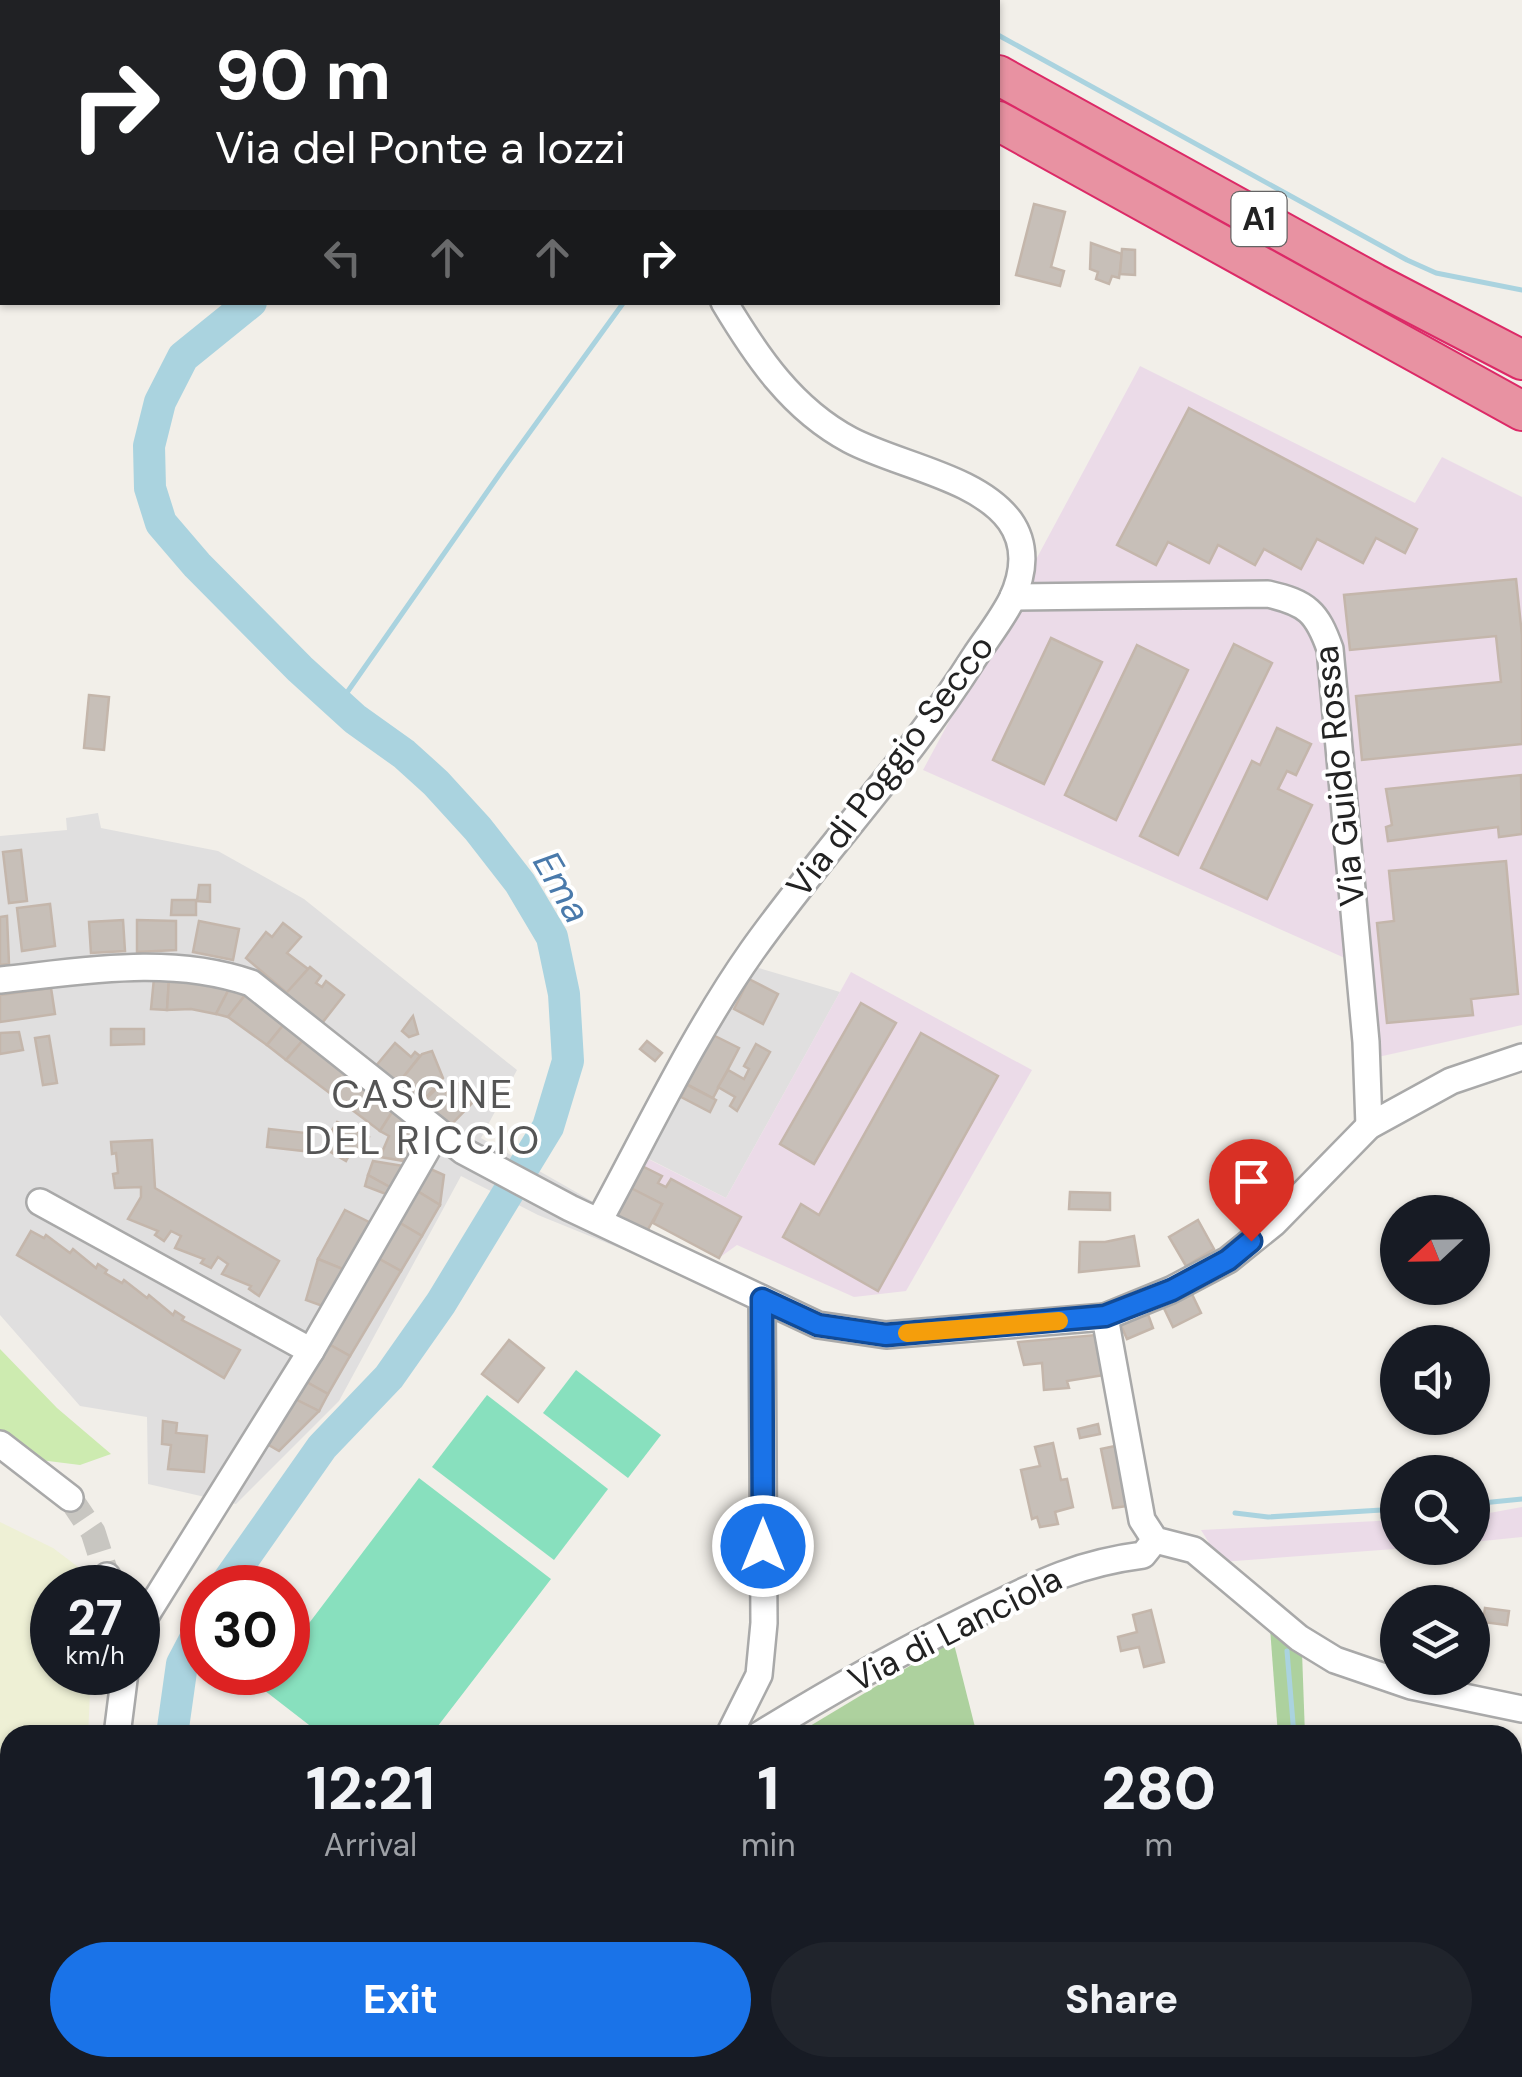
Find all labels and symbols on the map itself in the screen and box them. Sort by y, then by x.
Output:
road number: A1 [1232,192,1286,246]
street label: Via di Poggio Secco [776,625,1004,907]
street label: Via Guido Rossa [1302,643,1376,909]
water label: Ema [522,842,602,932]
district label: CASCINE DEL RICCIO [304,1068,542,1166]
pin [1209,1139,1294,1242]
north arrow [1380,1195,1490,1305]
position arrow [711,1494,815,1598]
street label: Via di Lanciola [841,1556,1069,1702]
speed limit sign: 30 [180,1565,310,1695]

